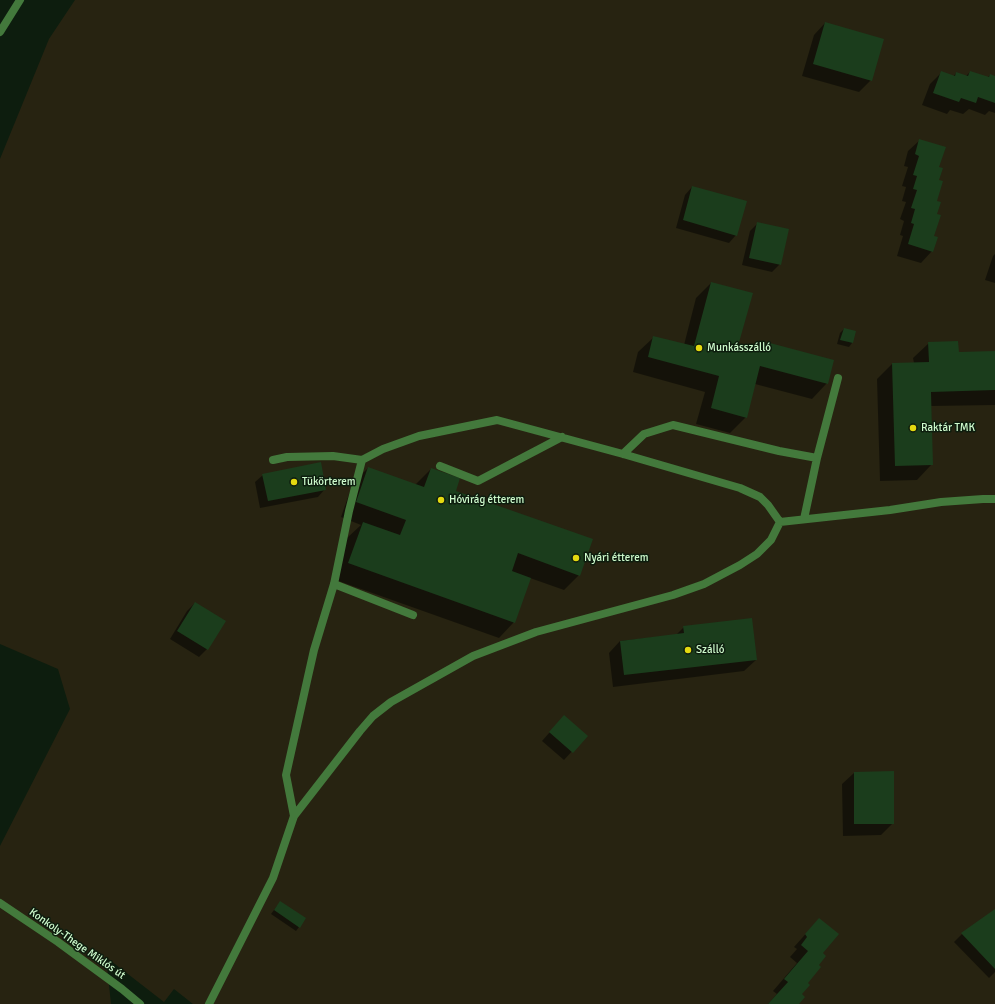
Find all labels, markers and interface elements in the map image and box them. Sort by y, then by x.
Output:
place label: Munkásszálló [707,341,771,355]
marker: Munkásszálló [694,343,704,353]
place label: Raktár TMK [921,421,975,435]
marker: Raktár TMK [908,423,918,433]
place label: Tükörterem [302,475,356,489]
marker: Tükörterem [289,477,299,487]
place label: Hóvirág étterem [449,493,524,507]
marker: Hóvirág étterem [436,495,446,505]
place label: Nyári étterem [584,551,648,565]
marker: Nyári étterem [571,553,581,563]
place label: Szálló [696,643,724,657]
marker: Szálló [683,645,693,655]
street label: Konkoly-Thege Miklós út [26,906,128,982]

